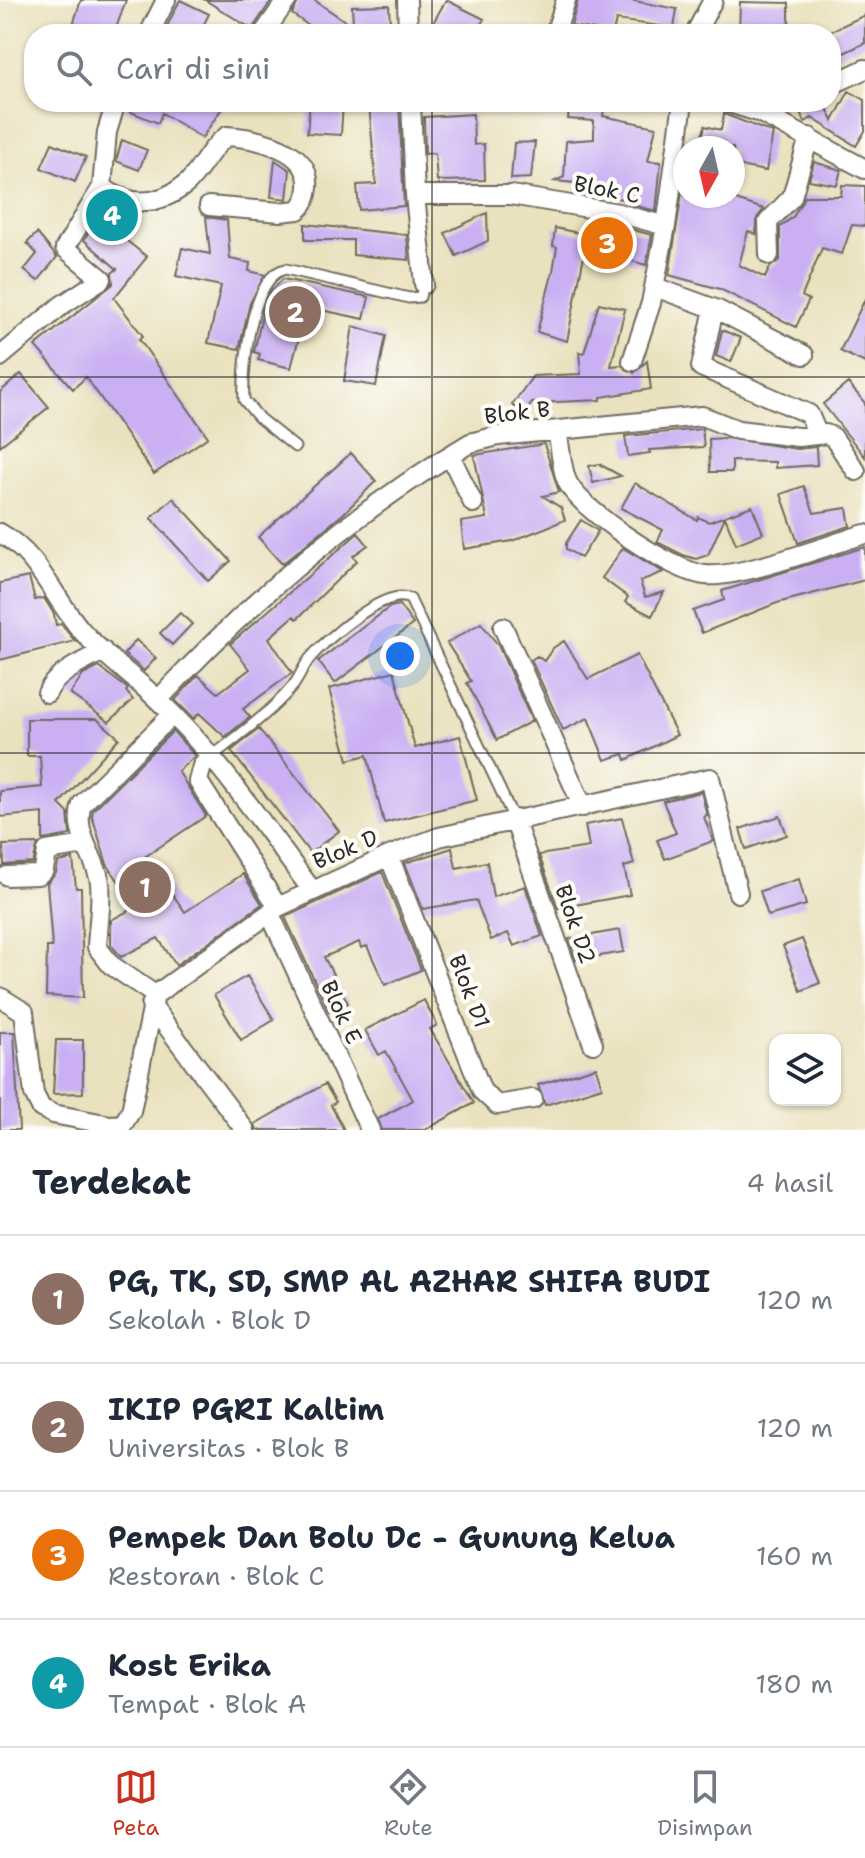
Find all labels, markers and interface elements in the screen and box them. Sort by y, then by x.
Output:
search box [24,24,841,112]
icon: search [52,46,96,90]
text: Cari di sini [116,48,271,89]
north arrow [673,136,745,208]
street label: Blok C [571,169,642,210]
pin: 4 [86,185,138,245]
pin: 3 [581,213,633,273]
pin: 2 [269,282,321,342]
street label: Blok B [482,394,552,431]
your location [380,636,420,676]
street label: Blok D [308,823,382,876]
pin: 1 [119,857,171,917]
street label: Blok D2 [548,881,603,968]
street label: Blok D1 [442,950,497,1032]
street label: Blok E [314,976,369,1049]
map controls [769,1034,841,1106]
button: layers [769,1034,841,1106]
text: Terdekat [32,1159,191,1205]
text: 4 hasil [747,1165,833,1200]
text: PG, TK, SD, SMP AL AZHAR SHIFA BUDI [108,1261,710,1302]
text: 1 [52,1282,64,1317]
text: 120 m [757,1282,833,1317]
text: Sekolah · Blok D [108,1302,311,1337]
text: IKIP PGRI Kaltim [108,1389,384,1430]
text: 2 [49,1410,67,1445]
text: 120 m [757,1410,833,1445]
text: Universitas · Blok B [108,1430,349,1465]
text: Pempek Dan Bolu Dc - Gunung Kelua [108,1517,675,1558]
text: 3 [49,1538,67,1573]
text: 160 m [756,1538,833,1573]
text: Restoran · Blok C [108,1558,324,1593]
text: Kost Erika [108,1645,271,1686]
text: 4 [49,1666,67,1701]
text: 180 m [755,1666,833,1701]
text: Tempat · Blok A [108,1686,306,1721]
tab: Peta [112,1765,159,1842]
tab: Rute [384,1765,433,1842]
tab: Disimpan [657,1765,753,1842]

